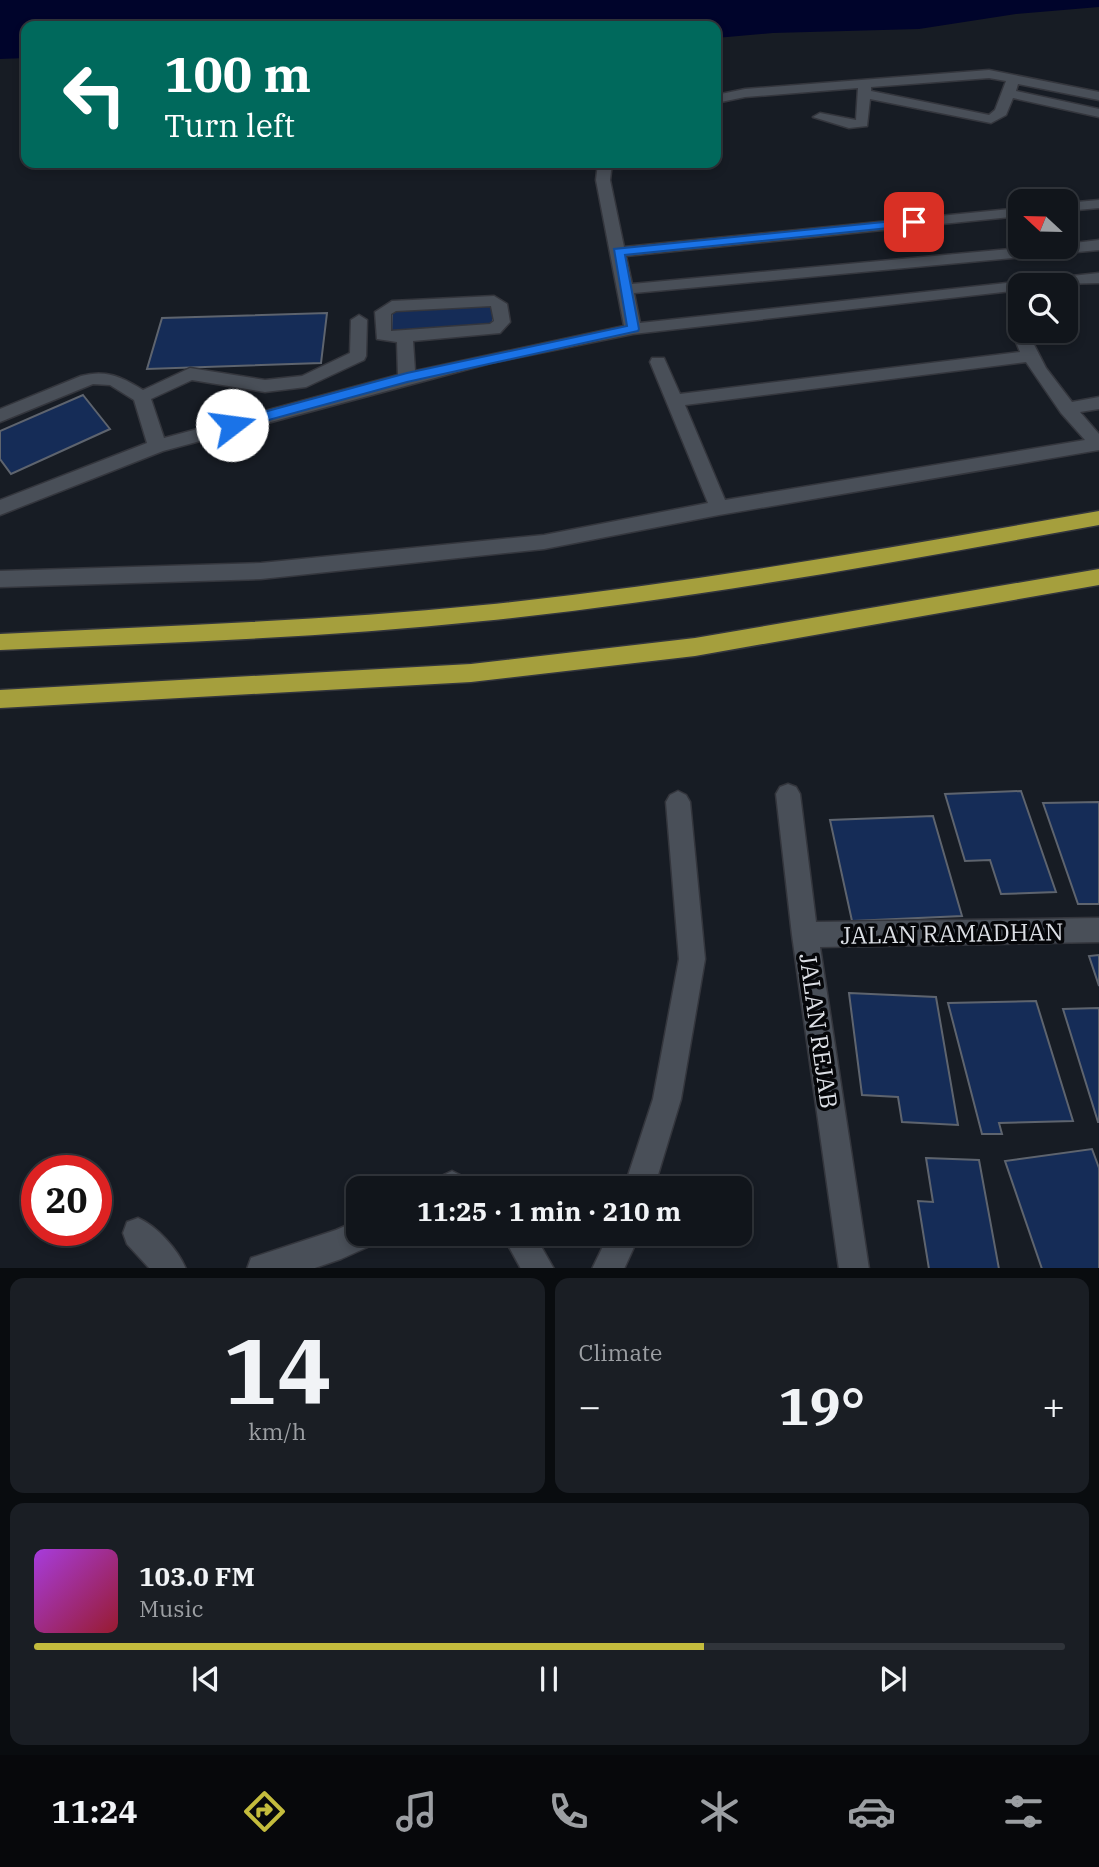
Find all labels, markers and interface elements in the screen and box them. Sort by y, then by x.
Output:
text: 100 m [164,42,311,105]
icon: left [49,49,140,140]
text: Turn left [164,104,295,146]
north arrow [1008,189,1078,259]
map controls [1008,189,1078,343]
pin [884,192,944,252]
icon: arrive [895,203,933,241]
button: search [1008,273,1078,343]
position arrow [195,388,269,462]
street label: JALAN RAMADHAN [840,915,1064,951]
street label: JALAN REJAB [792,951,846,1111]
speed limit sign: 20 [21,1155,112,1246]
text: 11:25 · 1 min · 210 m [417,1194,681,1228]
text: 14 [223,1311,332,1429]
text: Climate [579,1337,662,1367]
text: 19° [778,1372,865,1439]
text: − [579,1381,601,1430]
text: + [1042,1381,1065,1430]
text: km/h [248,1416,306,1446]
text: 103.0 FM [139,1559,255,1593]
text: Music [139,1593,204,1623]
icon: previous [187,1660,225,1698]
icon: pause [530,1660,568,1698]
icon: next [874,1660,912,1698]
icon: directions [240,1787,289,1836]
icon: music [392,1787,441,1836]
icon: phone [544,1787,593,1836]
icon: climate [695,1787,744,1836]
icon: car [847,1787,896,1836]
icon: filters [999,1787,1048,1836]
text: 11:24 [51,1790,138,1832]

